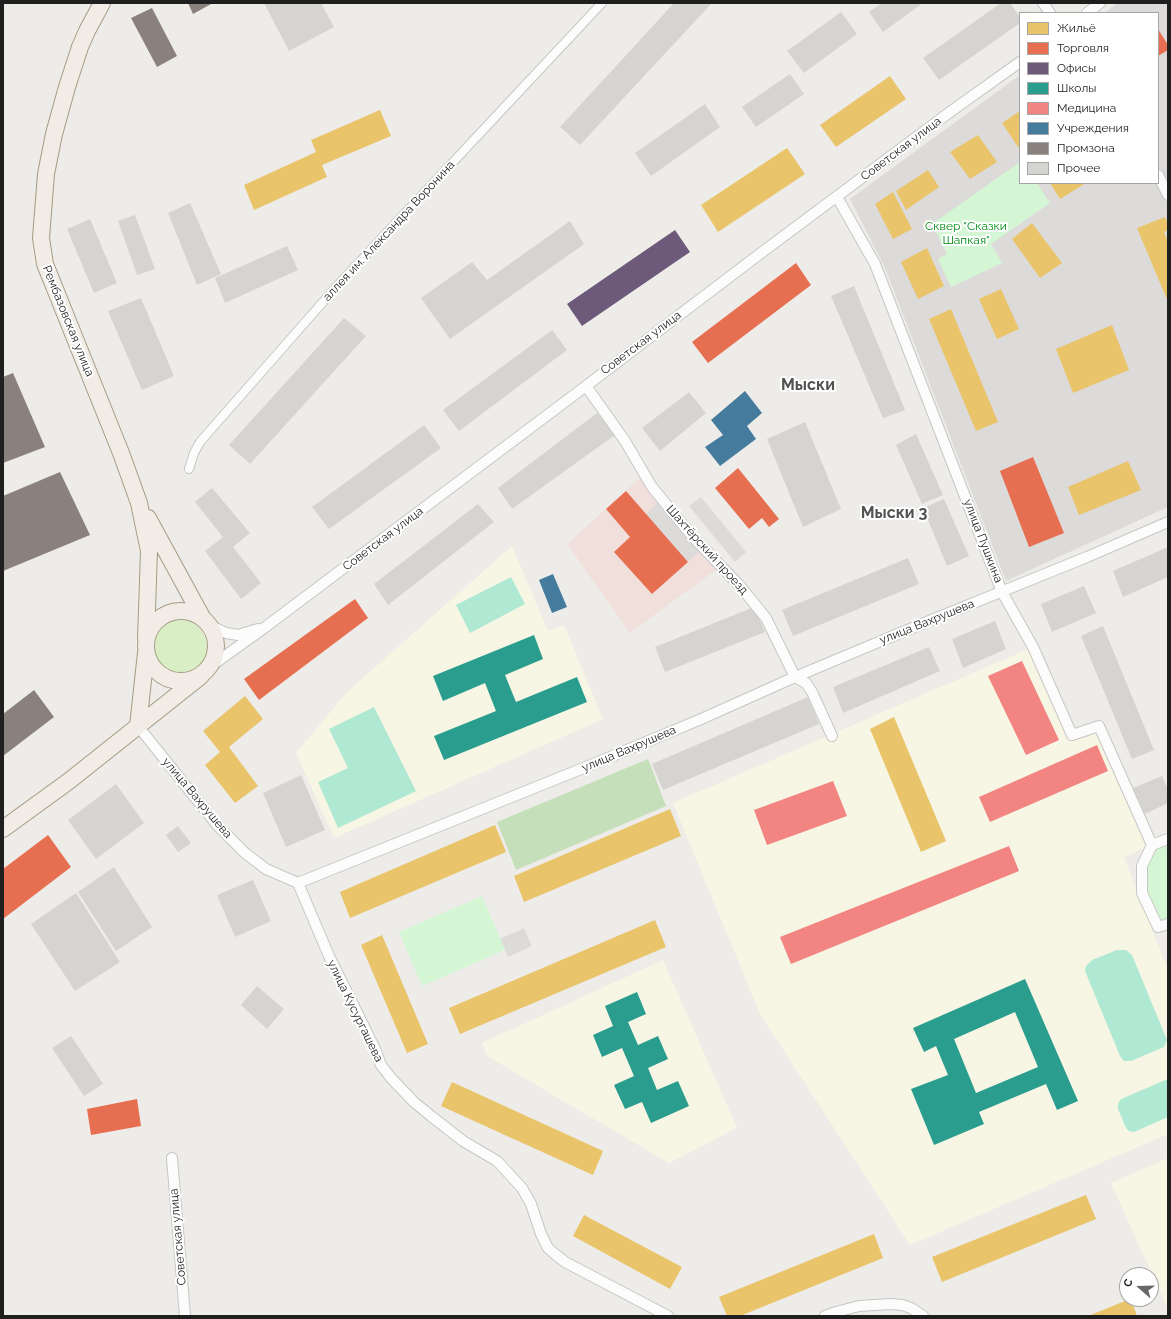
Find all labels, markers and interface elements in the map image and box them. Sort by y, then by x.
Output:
legend [1019,12,1159,184]
text: Жильё [1057,21,1096,35]
text: Торговля [1057,41,1109,55]
text: Офисы [1057,61,1096,75]
text: Школы [1057,81,1096,95]
text: Медицина [1057,101,1116,115]
street label: Советская улица [858,114,944,184]
text: Учреждения [1057,121,1129,135]
text: Промзона [1057,141,1115,155]
street label: аллея им. Александра Воронина [320,158,458,304]
text: Прочее [1057,161,1100,175]
park label: Сквер "Сказки Шапкая" [925,219,1007,247]
street label: Рембазовская улица [39,263,97,379]
street label: Советская улица [598,308,684,378]
district label: Мыски [781,375,835,395]
street label: улица Пушкина [960,497,1006,585]
street label: Шахтёрский проезд [663,502,751,598]
district label: Мыски 3 [861,503,927,523]
street label: Советская улица [340,504,426,574]
street label: улица Вахрушева [878,596,976,648]
street label: улица Вахрушева [580,723,678,775]
street label: улица Вахрушева [159,755,235,841]
street label: улица Кусургашева [324,958,386,1064]
street label: Советская улица [167,1188,189,1286]
north arrow [1119,1267,1159,1307]
text: С [1121,1277,1136,1289]

